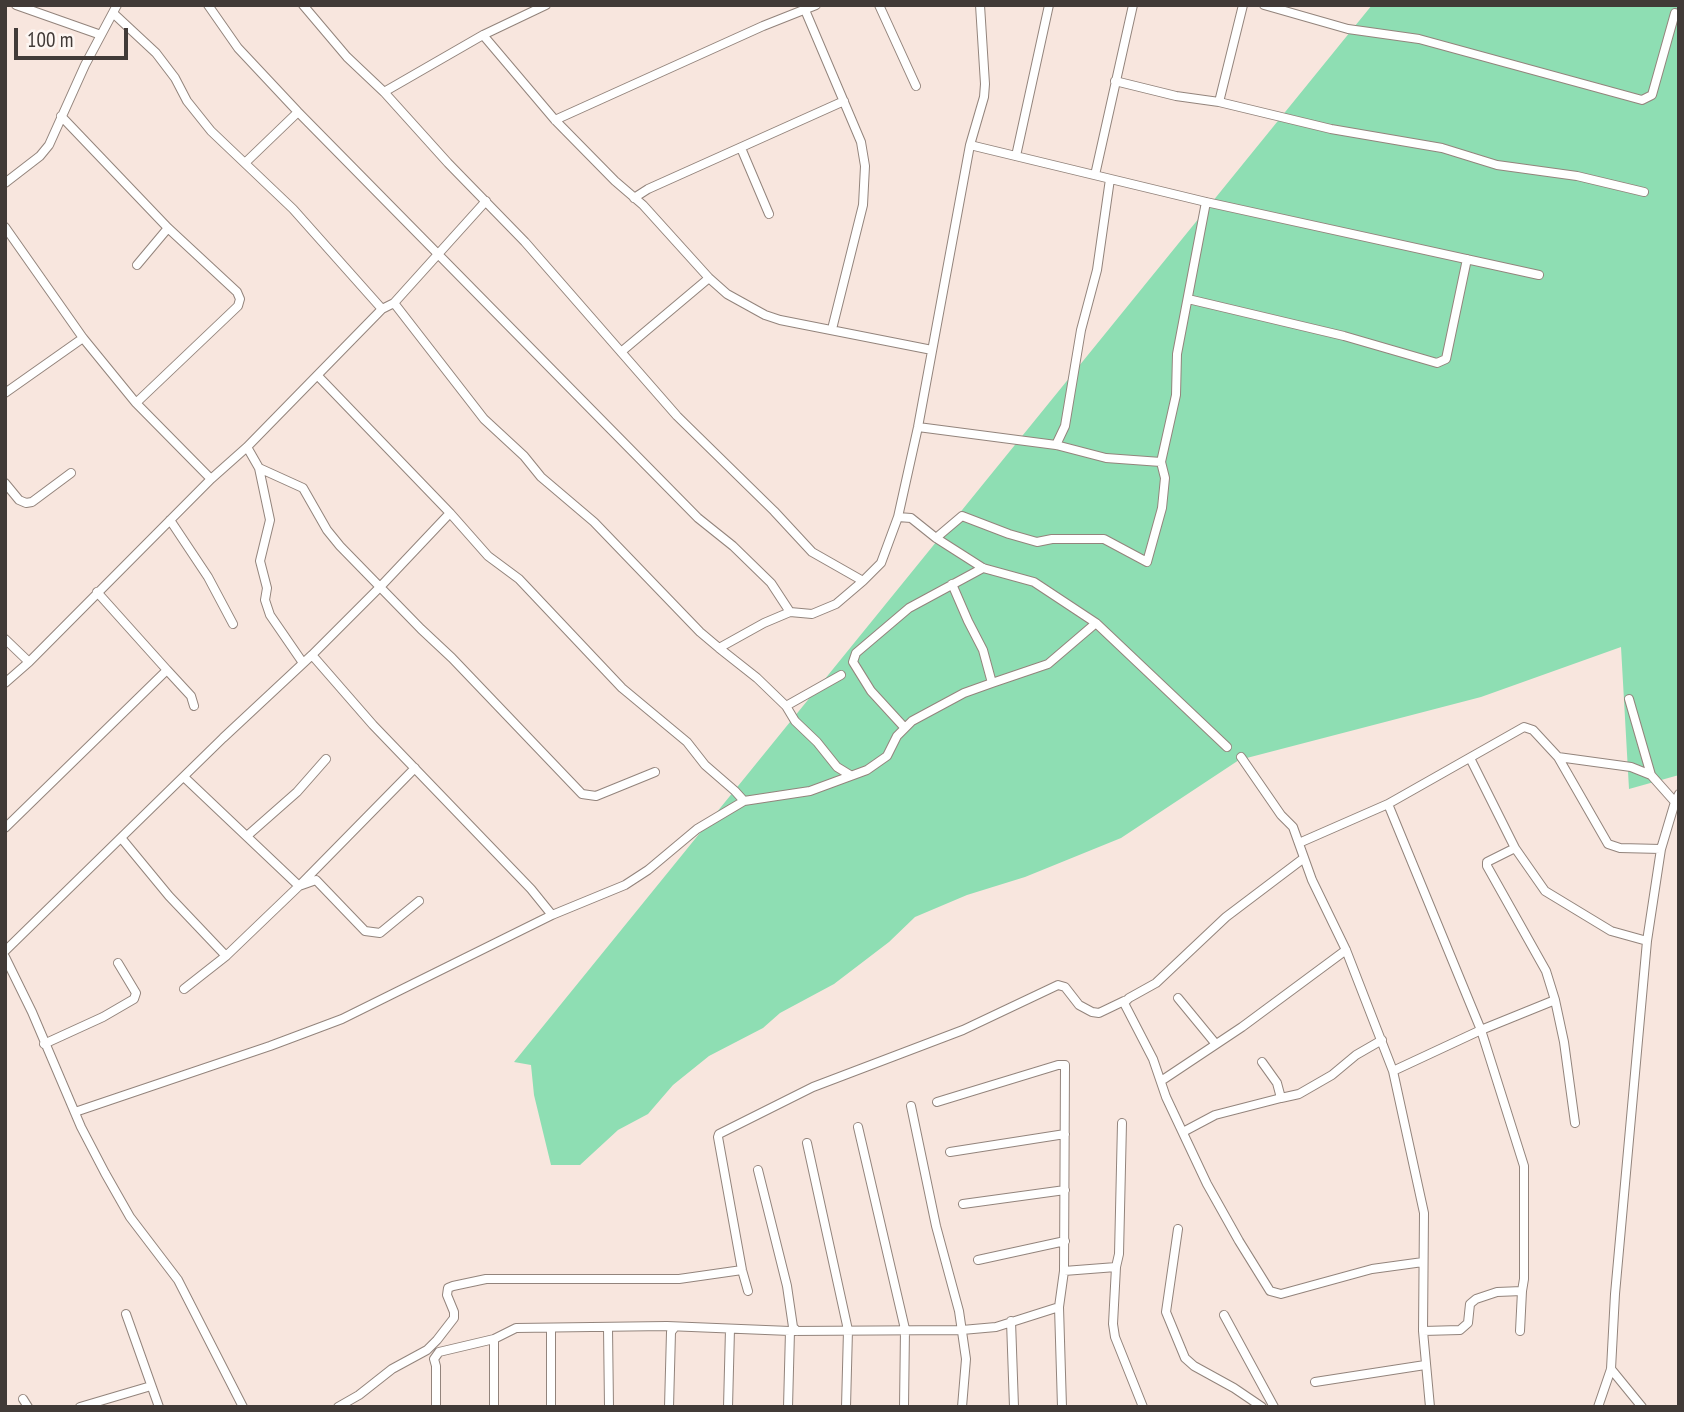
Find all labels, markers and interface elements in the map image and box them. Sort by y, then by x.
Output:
scale bar [18,14,131,58]
text: 100 m [27,26,73,53]

